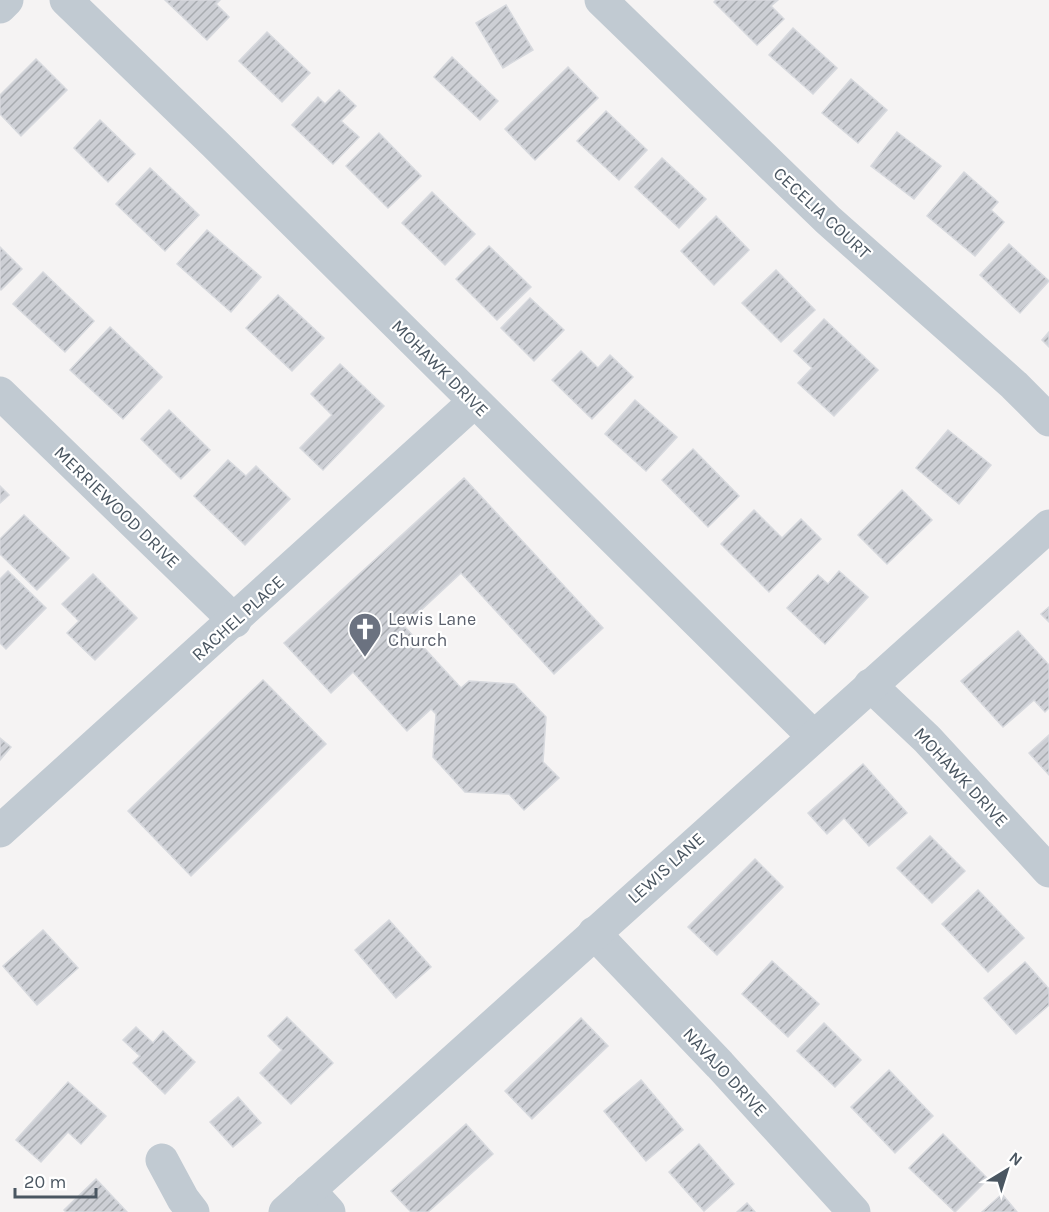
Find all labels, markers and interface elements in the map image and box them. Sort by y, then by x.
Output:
street label: CECELIA COURT [769,162,875,264]
street label: MOHAWK DRIVE [387,315,493,421]
street label: MERRIEWOOD DRIVE [50,441,184,573]
street label: RACHEL PLACE [187,571,289,665]
place label: Lewis Lane Church [388,608,476,651]
church icon: Lewis Lane Church [347,611,383,658]
street label: MOHAWK DRIVE [909,723,1013,831]
street label: LEWIS LANE [623,828,709,908]
street label: NAVAJO DRIVE [678,1023,772,1121]
north arrow [977,1140,1037,1200]
text: N [1006,1148,1026,1170]
scale bar [15,1161,96,1199]
text: 20 m [24,1171,66,1193]

